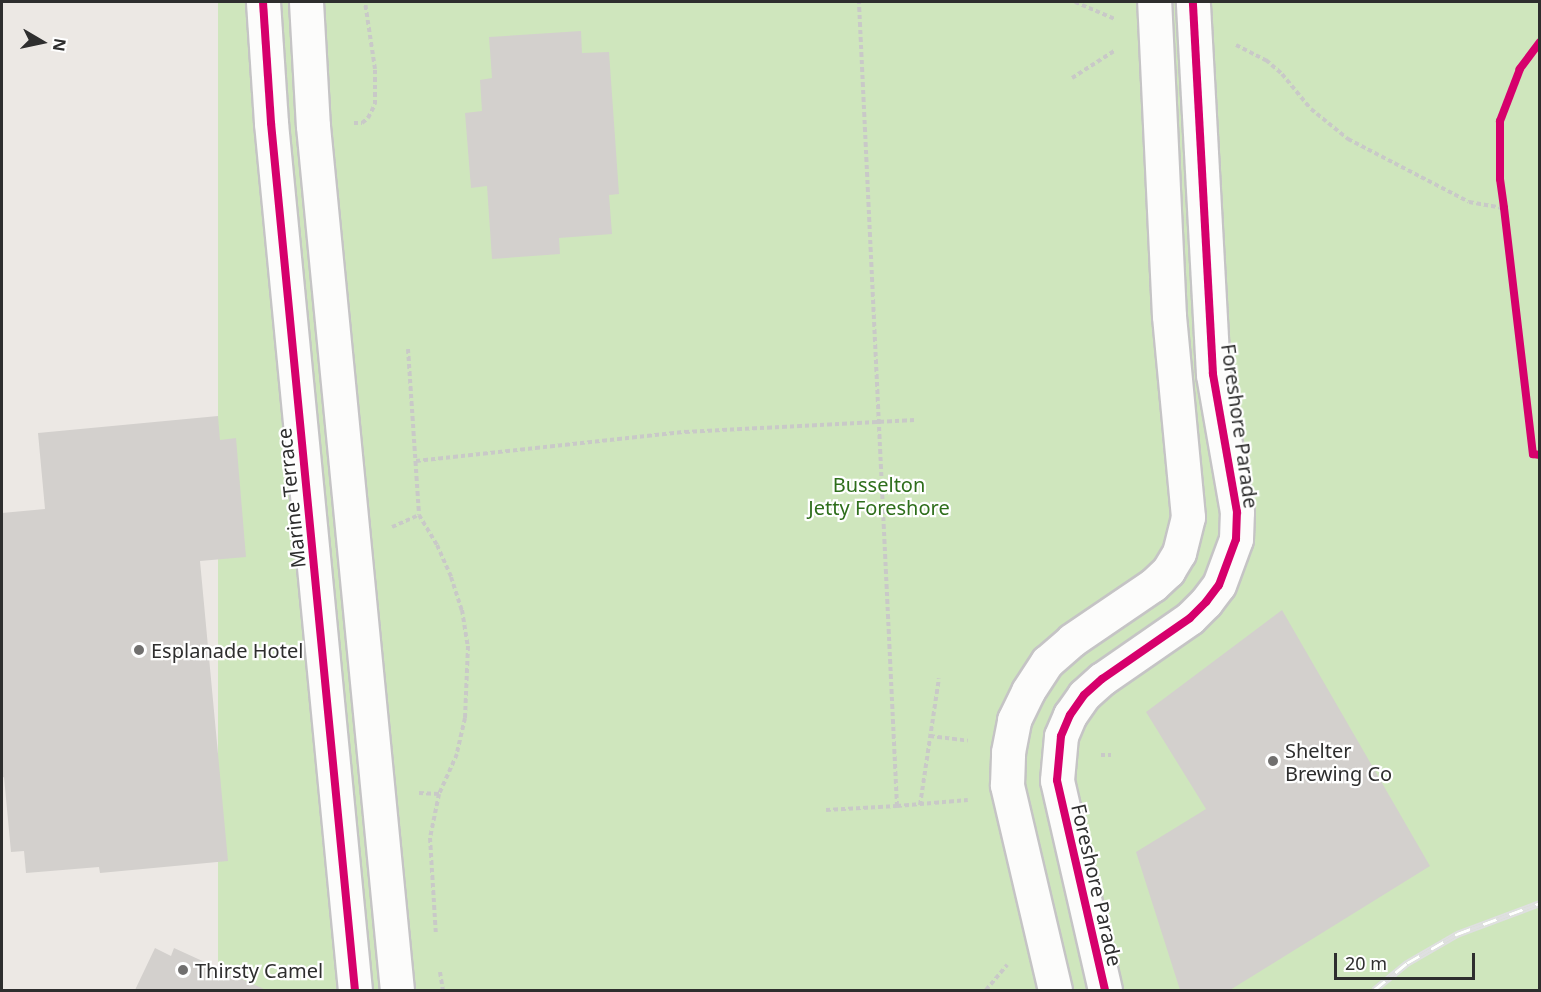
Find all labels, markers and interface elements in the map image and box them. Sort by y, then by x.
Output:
north arrow [12,12,72,72]
text: N [48,37,72,53]
street label: Foreshore Parade [1217,342,1263,510]
street label: Marine Terrace [272,427,310,569]
park label: Busselton Jetty Foreshore [808,472,950,519]
place label: Esplanade Hotel [151,638,303,662]
marker: Esplanade Hotel [132,643,146,657]
place label: Shelter Brewing Co [1285,738,1392,785]
marker: Shelter Brewing Co [1266,754,1280,768]
street label: Foreshore Parade [1067,801,1127,969]
scale bar [1337,941,1478,979]
text: 20 m [1345,951,1387,975]
place label: Thirsty Camel [195,958,323,982]
marker: Thirsty Camel [176,963,190,977]

